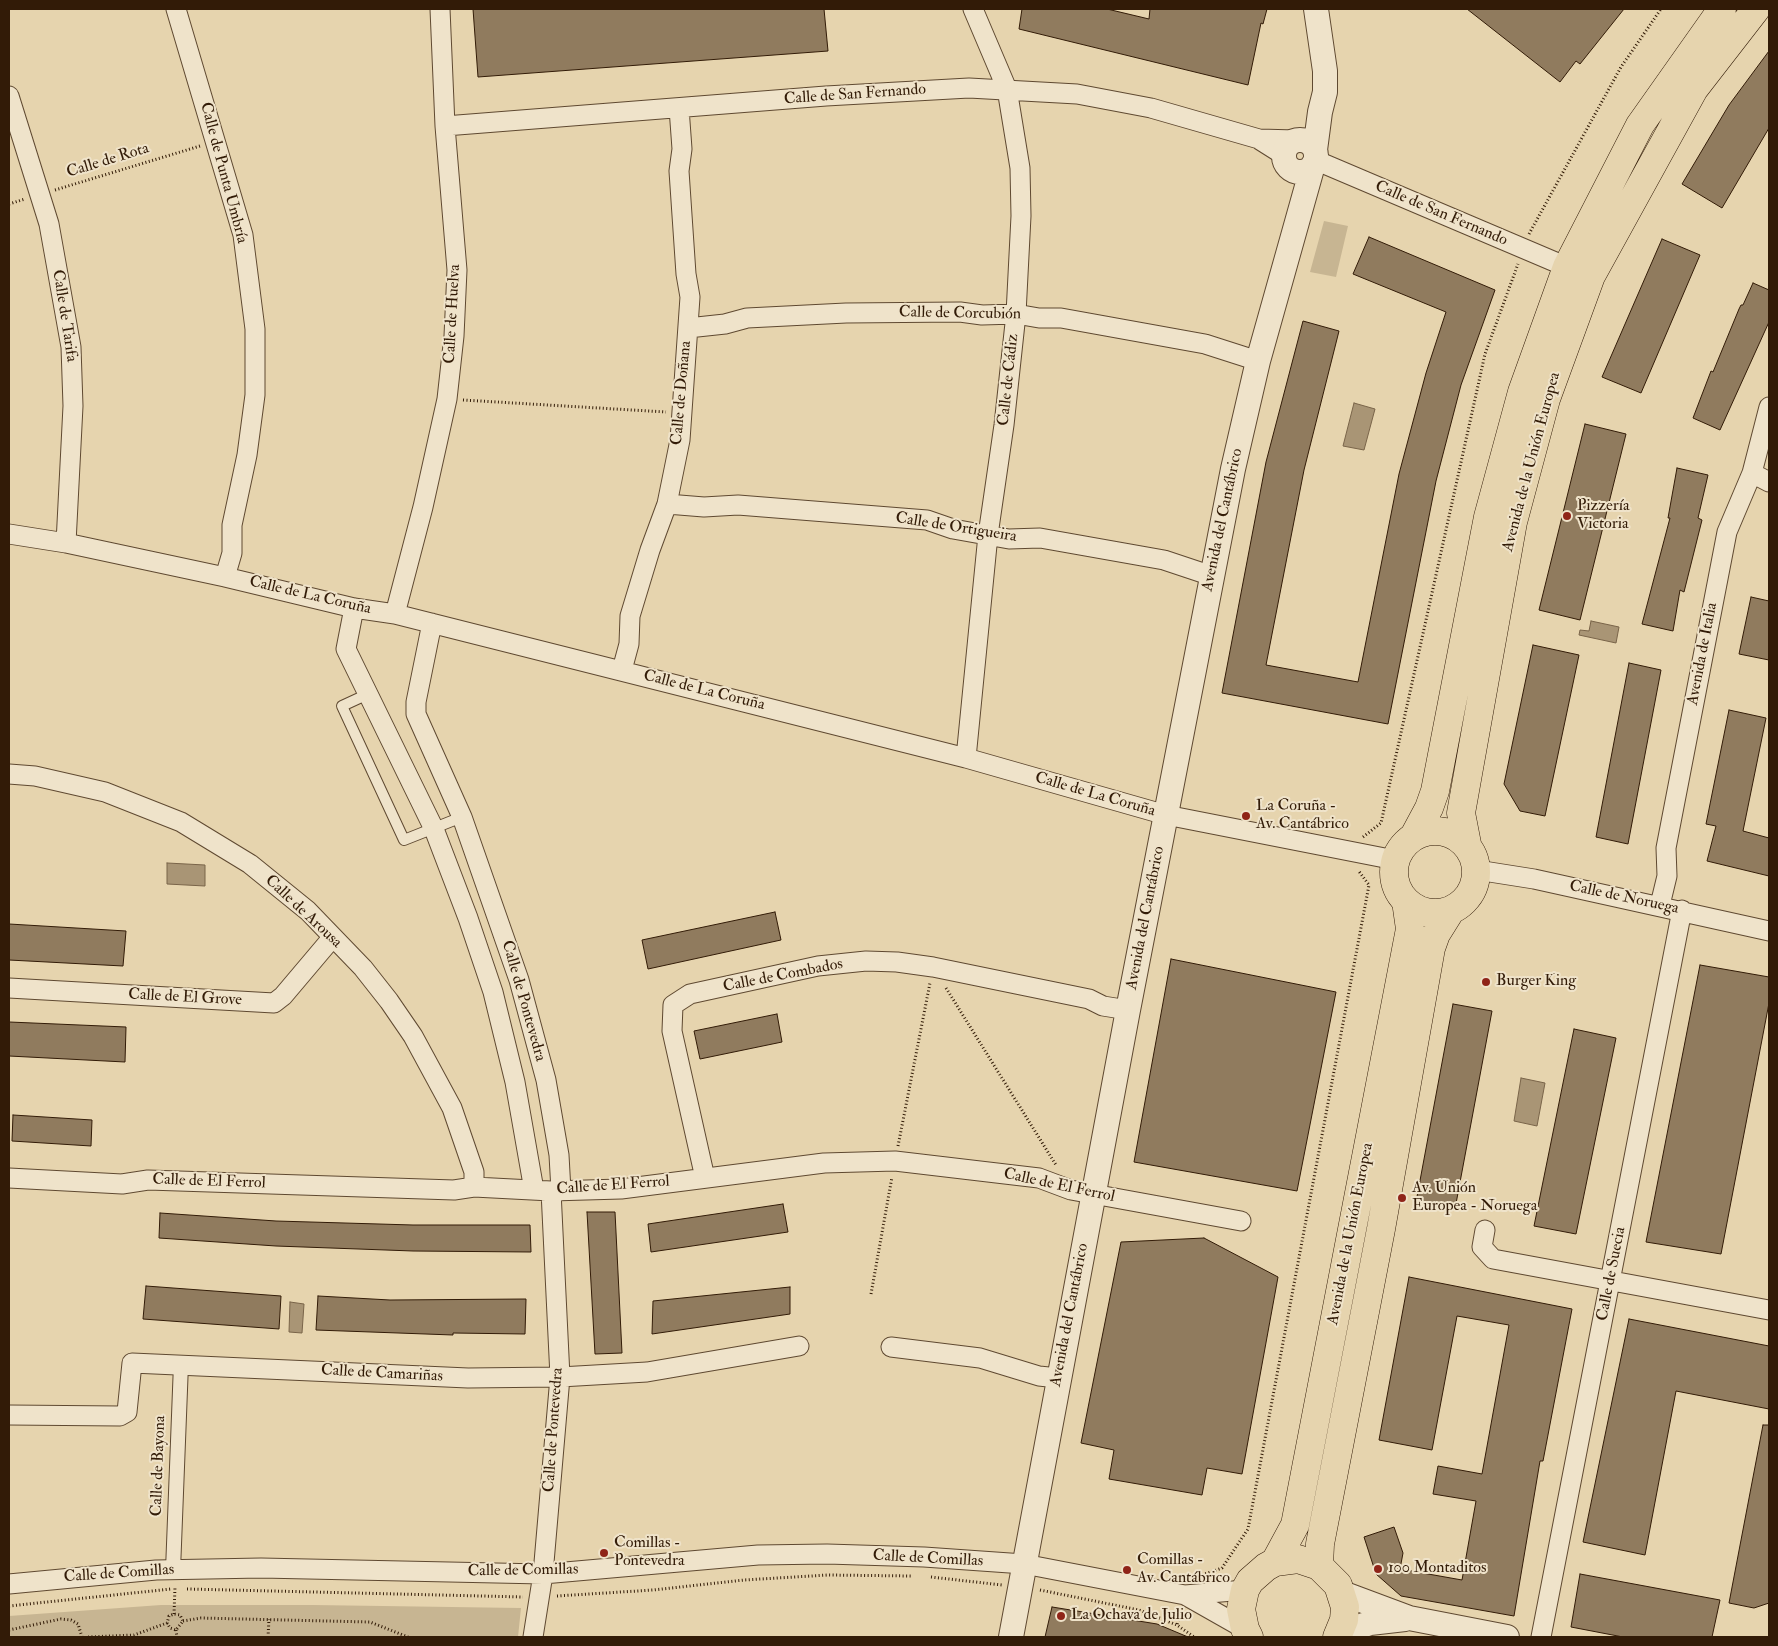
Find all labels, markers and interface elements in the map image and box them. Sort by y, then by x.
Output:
street label: Calle de San Fernando [783,80,927,110]
street label: Calle de Punta Umbría [195,100,251,246]
street label: Calle de Rota [64,139,152,183]
street label: Calle de San Fernando [1372,177,1510,251]
street label: Calle de Huelva [441,264,465,364]
street label: Calle de Tarifa [47,269,81,363]
street label: Calle de Corcubión [899,303,1021,325]
street label: Calle de Cádiz [995,333,1023,427]
street label: Calle de Doñana [668,340,696,446]
street label: Avenida de la Unión Europea [1499,370,1565,554]
street label: Avenida del Cantábrico [1198,447,1248,593]
place label: Pizzería Victoria [1577,497,1630,535]
street label: Calle de Ortigueira [894,509,1018,547]
marker: Pizzería Victoria [1561,510,1573,522]
street label: Calle de La Coruña [247,573,373,619]
street label: Avenida de Italia [1684,601,1722,707]
street label: Calle de La Coruña [641,667,767,715]
street label: Calle de La Coruña [1033,769,1157,821]
place label: La Coruña - Av. Cantábrico [1256,797,1349,835]
marker: La Coruña - Av. Cantábrico [1240,810,1252,822]
street label: Avenida del Cantábrico [1123,845,1169,991]
street label: Calle de Arousa [260,871,346,953]
street label: Calle de Noruega [1568,877,1680,919]
street label: Calle de Pontevedra [497,938,549,1064]
street label: Calle de Combados [721,955,845,997]
place label: Burger King [1496,972,1576,992]
marker: Burger King [1480,976,1492,988]
street label: Calle de El Grove [128,985,242,1011]
street label: Avenida de la Unión Europea [1324,1141,1378,1327]
street label: Calle de El Ferrol [1002,1165,1116,1207]
street label: Calle de El Ferrol [152,1170,266,1194]
street label: Calle de El Ferrol [556,1172,670,1200]
place label: Av. Unión Europea - Noruega [1412,1179,1537,1217]
marker: Av. Unión Europea - Noruega [1396,1192,1408,1204]
street label: Calle de Suecia [1593,1225,1631,1323]
street label: Avenida del Cantábrico [1047,1242,1093,1388]
street label: Calle de Camariñas [321,1361,443,1387]
street label: Calle de Pontevedra [540,1367,568,1493]
street label: Calle de Bayona [148,1415,170,1517]
place label: Comillas - Pontevedra [614,1534,684,1572]
marker: Comillas - Pontevedra [598,1547,610,1559]
street label: Calle de Comillas [872,1547,984,1571]
place label: Comillas - Av. Cantábrico [1137,1551,1230,1589]
place label: 100 Montaditos [1388,1559,1487,1579]
street label: Calle de Comillas [467,1560,579,1582]
street label: Calle de Comillas [63,1561,175,1587]
marker: 100 Montaditos [1372,1563,1384,1575]
marker: Comillas - Av. Cantábrico [1121,1564,1133,1576]
place label: La Ochava de Julio [1071,1606,1192,1626]
marker: La Ochava de Julio [1055,1610,1067,1622]

